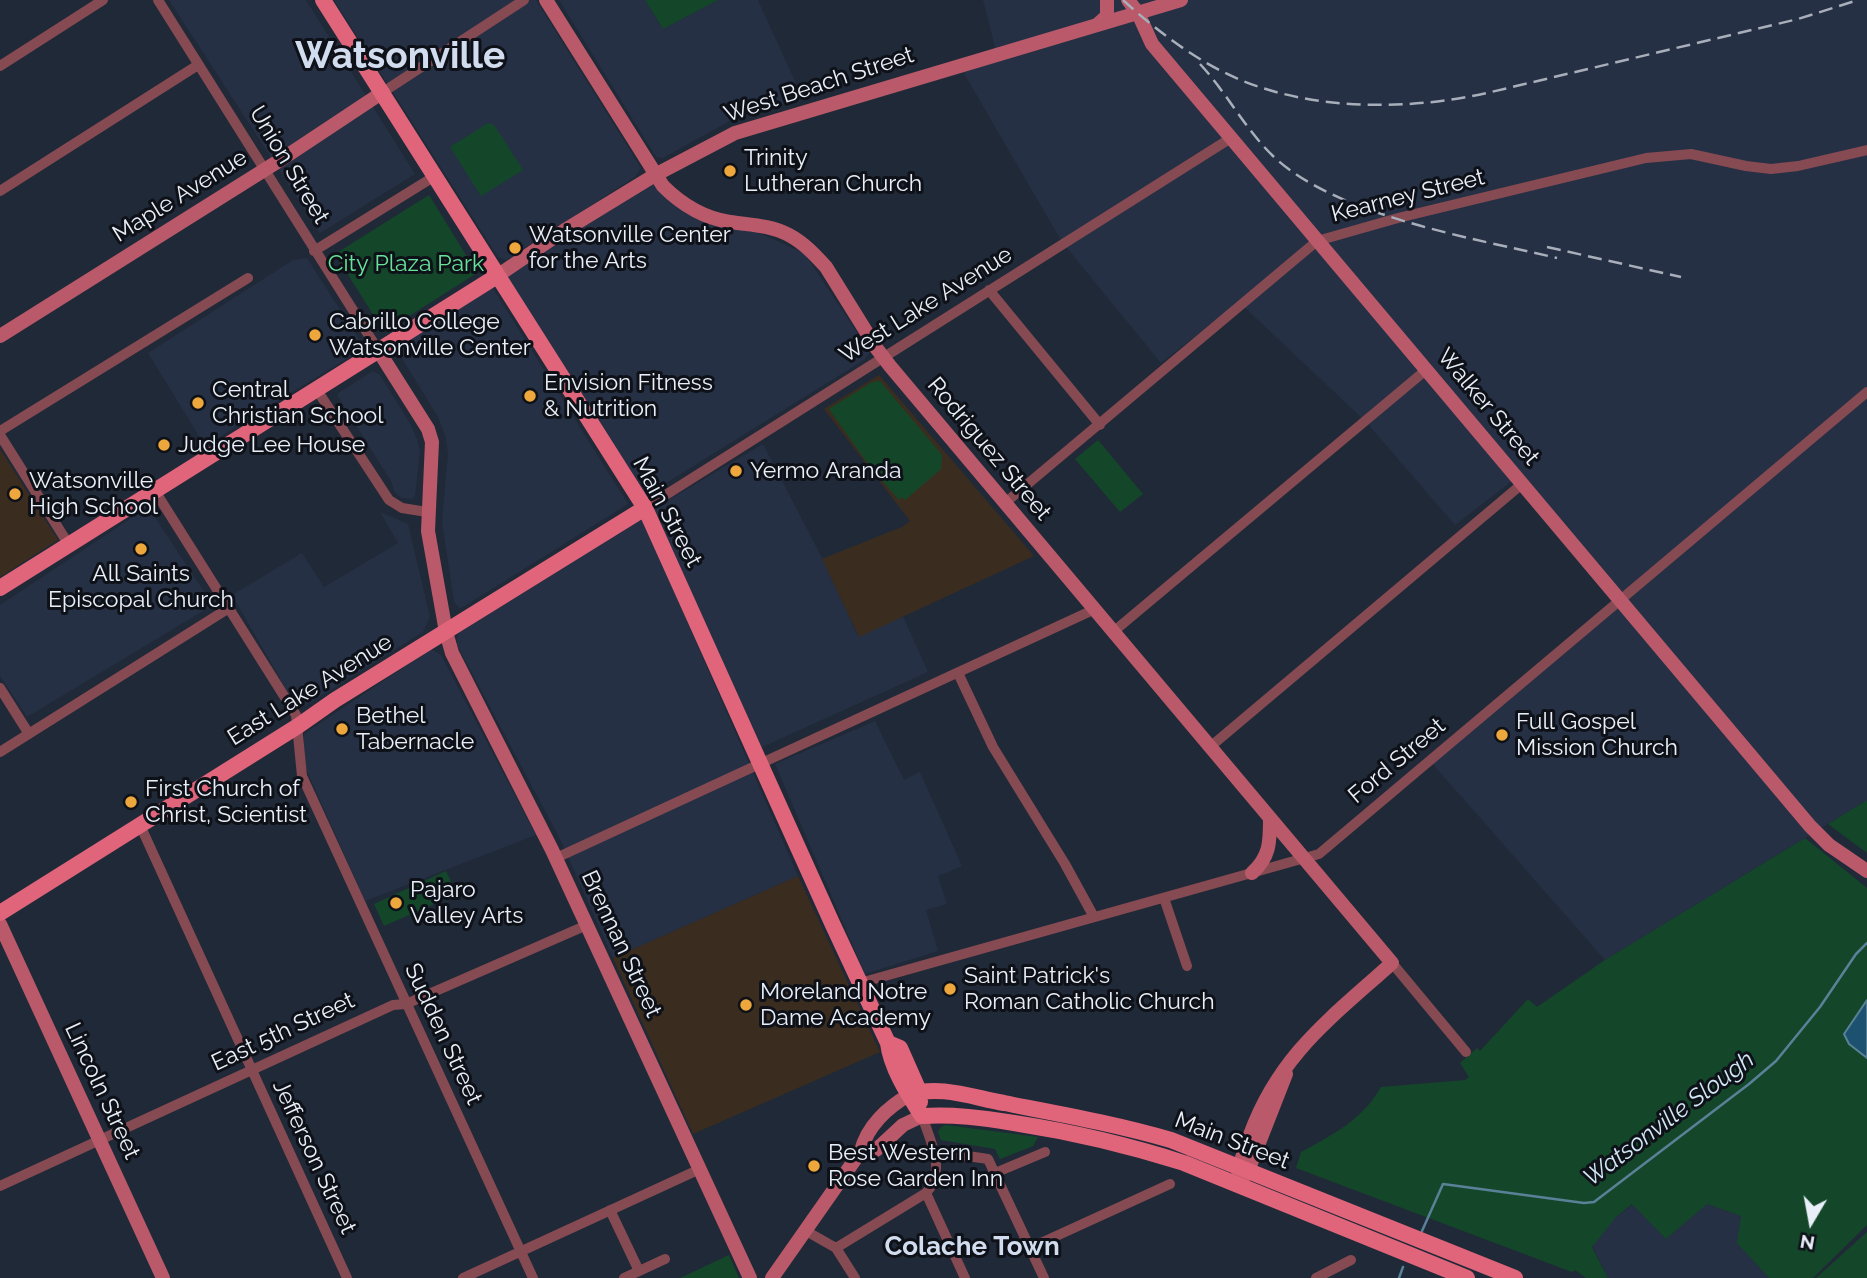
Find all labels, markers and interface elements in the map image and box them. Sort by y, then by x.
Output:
district label: Watsonville [295,35,505,79]
street label: West Beach Street [721,41,917,129]
street label: Union Street [243,101,335,229]
street label: Maple Avenue [108,144,252,248]
place label: Trinity Lutheran Church [744,144,922,198]
marker: Trinity Lutheran Church [722,163,738,179]
street label: Kearney Street [1329,164,1487,228]
place label: Watsonville Center for the Arts [529,221,731,275]
marker: Watsonville Center for the Arts [507,240,523,256]
street label: West Lake Avenue [835,241,1017,369]
park label: City Plaza Park [328,250,484,278]
place label: Cabrillo College Watsonville Center [329,308,531,362]
marker: Cabrillo College Watsonville Center [307,327,323,343]
street label: Walker Street [1431,343,1545,471]
place label: Envision Fitness & Nutrition [544,369,713,423]
street label: Rodriguez Street [921,372,1057,526]
place label: Central Christian School [212,376,384,430]
marker: Envision Fitness & Nutrition [522,388,538,404]
marker: Central Christian School [190,395,206,411]
place label: Judge Lee House [178,431,365,459]
marker: Judge Lee House [156,437,172,453]
street label: Main Street [626,452,708,572]
place label: Yermo Aranda [750,457,901,485]
marker: Yermo Aranda [728,463,744,479]
place label: Watsonville High School [29,467,158,521]
marker: Watsonville High School [7,486,23,502]
marker: All Saints Episcopal Church [133,541,149,557]
place label: All Saints Episcopal Church [48,560,234,614]
street label: East Lake Avenue [223,628,397,752]
place label: Bethel Tabernacle [356,702,474,756]
place label: Full Gospel Mission Church [1516,708,1678,762]
street label: Ford Street [1343,712,1451,810]
marker: Bethel Tabernacle [334,721,350,737]
marker: Full Gospel Mission Church [1494,727,1510,743]
place label: First Church of Christ, Scientist [145,775,307,829]
marker: First Church of Christ, Scientist [123,794,139,810]
street label: Brennan Street [575,866,667,1022]
place label: Pajaro Valley Arts [410,876,523,930]
marker: Pajaro Valley Arts [388,895,404,911]
street label: Sudden Street [398,959,488,1109]
place label: Saint Patrick's Roman Catholic Church [964,962,1215,1016]
place label: Moreland Notre Dame Academy [760,978,931,1032]
marker: Saint Patrick's Roman Catholic Church [942,981,958,997]
street label: East 5th Street [207,987,359,1077]
marker: Moreland Notre Dame Academy [738,997,754,1013]
street label: Lincoln Street [58,1018,146,1164]
water label: Watsonville Slough [1578,1045,1760,1193]
street label: Jefferson Street [266,1076,362,1238]
street label: Main Street [1171,1106,1293,1176]
place label: Best Western Rose Garden Inn [828,1139,1003,1193]
marker: Best Western Rose Garden Inn [806,1158,822,1174]
north arrow [1776,1187,1846,1257]
district label: Colache Town [884,1231,1060,1263]
text: N [1798,1231,1816,1255]

